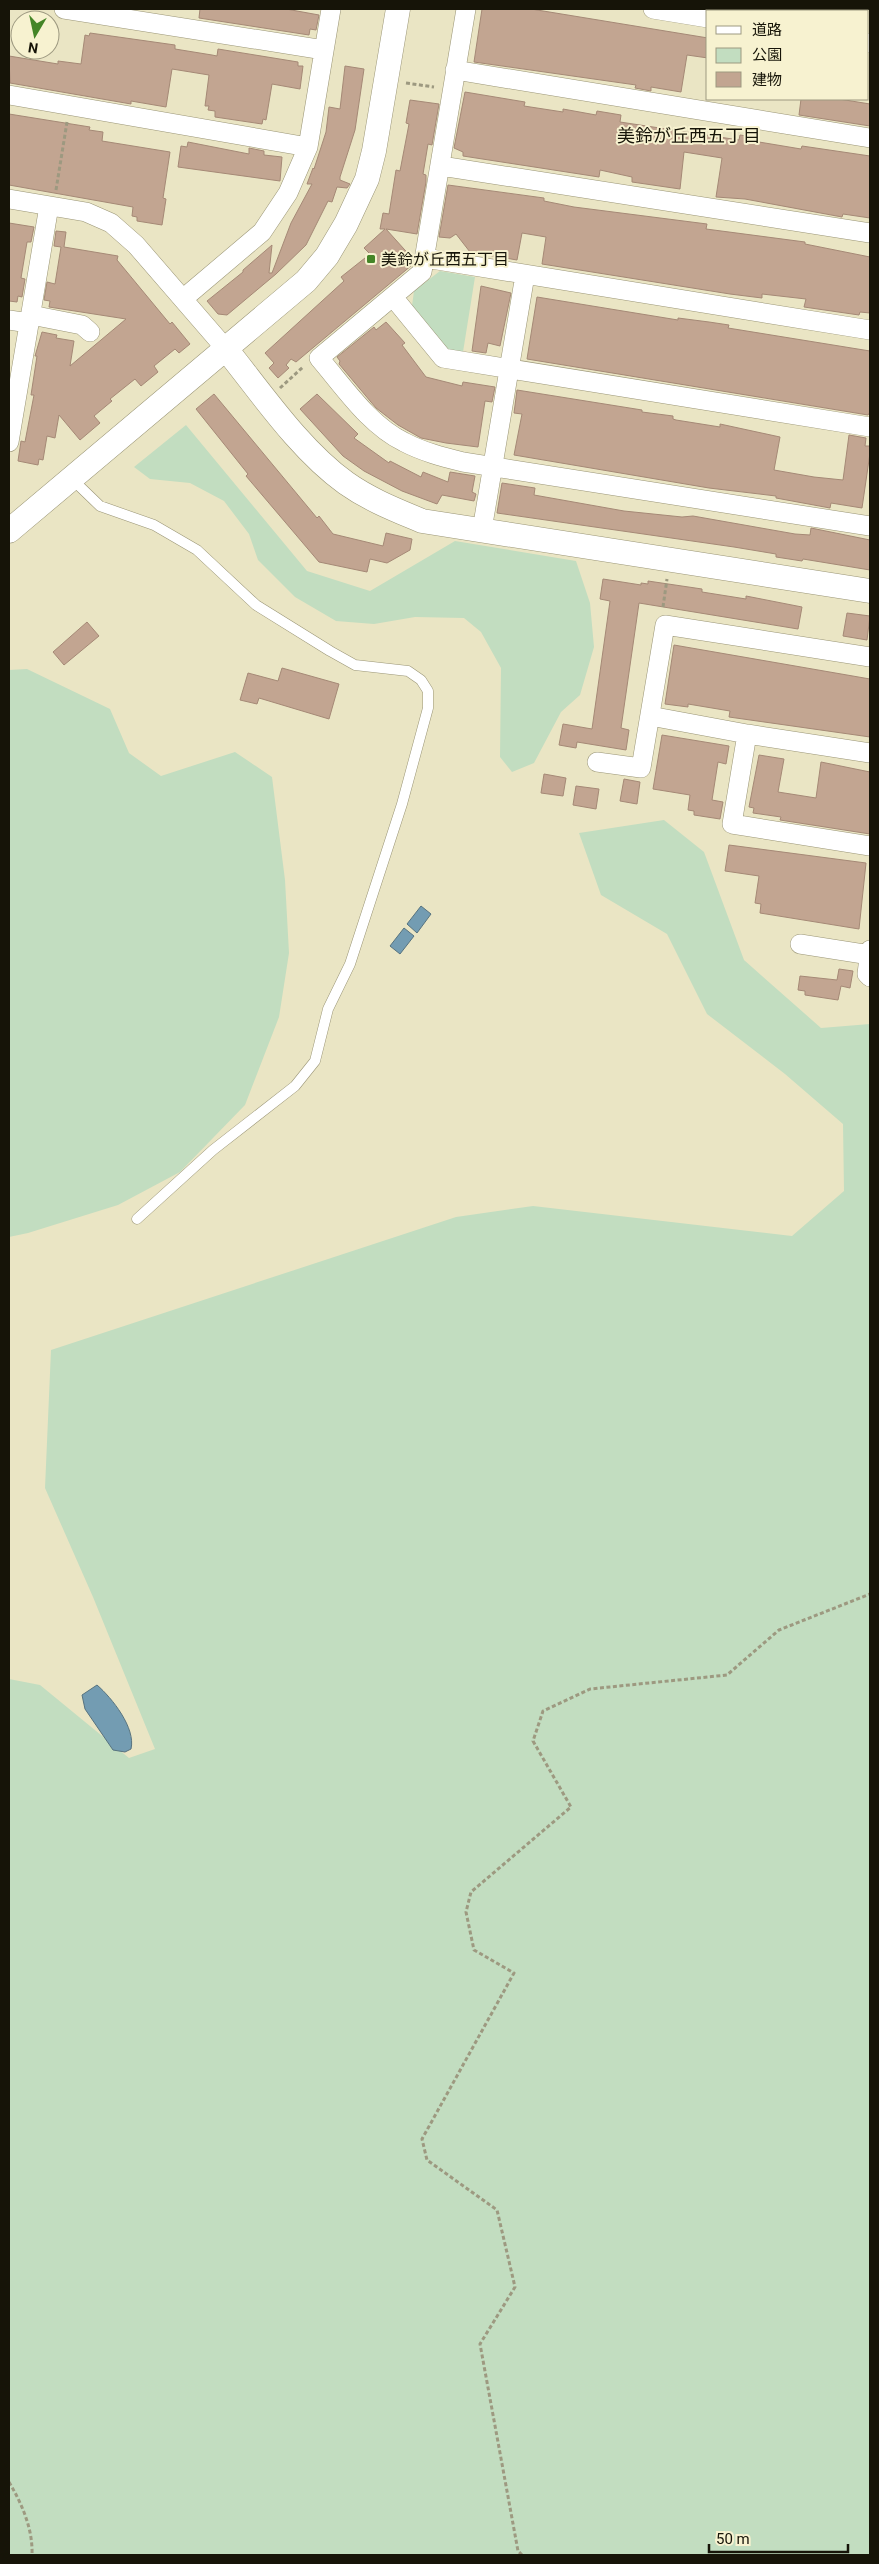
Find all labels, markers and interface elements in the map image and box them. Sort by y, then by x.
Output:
north arrow [10,10,60,60]
legend [706,10,869,100]
text: 道路 [752,21,782,39]
text: N [27,39,39,57]
text: 公園 [752,46,782,64]
text: 建物 [752,71,782,89]
district label: 美鈴が丘西五丁目 [617,125,761,146]
place label: 美鈴が丘西五丁目 [381,250,509,269]
marker: 美鈴が丘西五丁目 [365,253,377,265]
scale bar [709,2522,848,2554]
text: 50 m [716,2530,750,2548]

